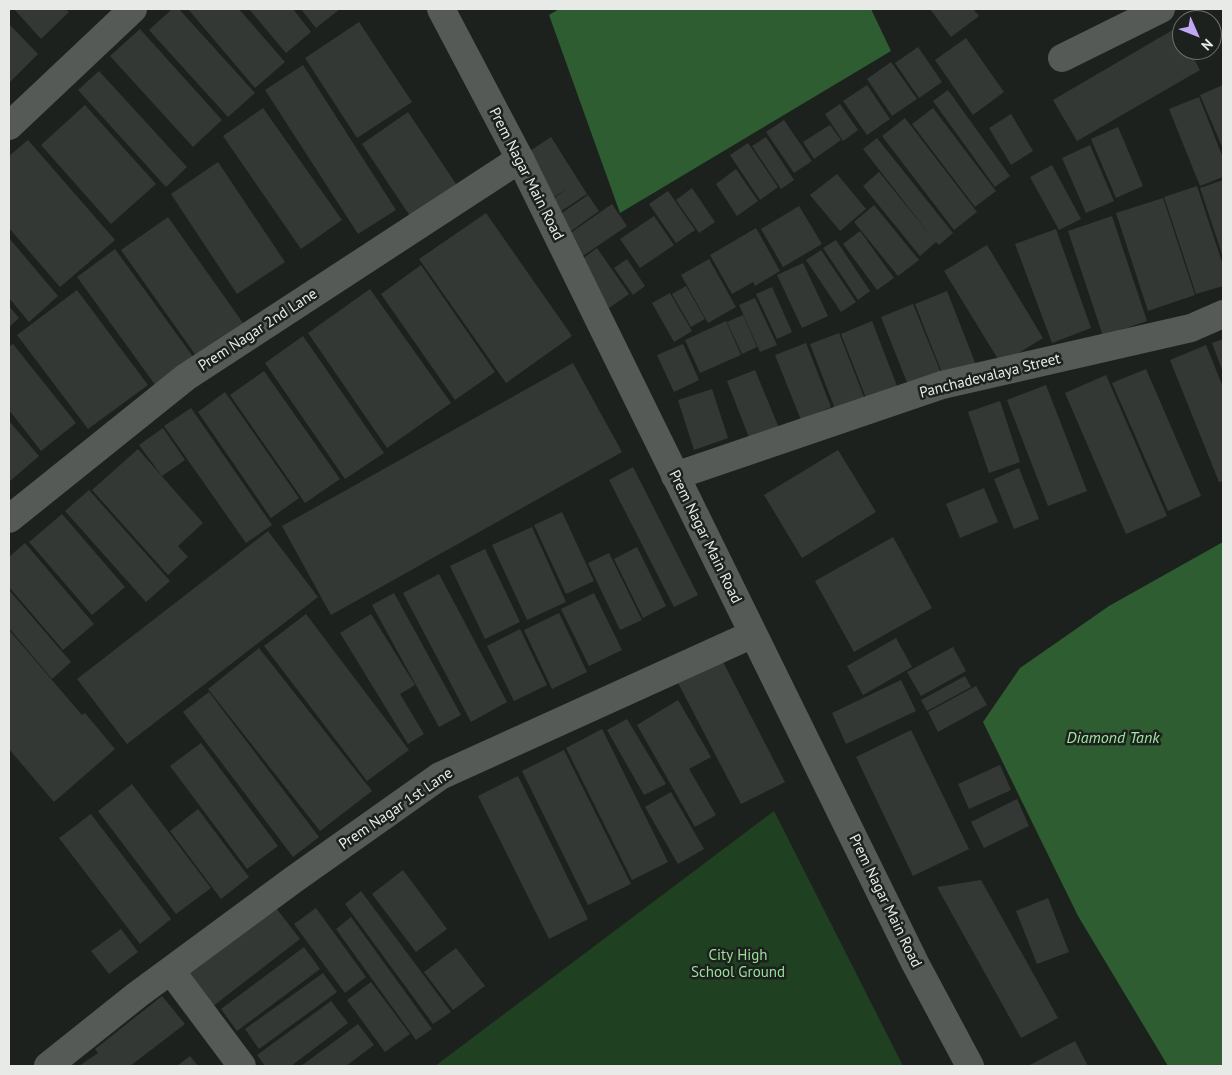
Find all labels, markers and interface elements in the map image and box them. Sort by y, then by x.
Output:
north arrow [1172,10,1222,60]
text: N [1197,35,1217,54]
street label: Prem Nagar Main Road [485,105,567,243]
street label: Prem Nagar 2nd Lane [195,285,321,375]
street label: Panchadevalaya Street [918,350,1062,402]
street label: Prem Nagar Main Road [665,467,745,607]
water label: Diamond Tank [1067,728,1159,748]
street label: Prem Nagar 1st Lane [336,764,456,854]
street label: Prem Nagar Main Road [845,831,925,971]
park label: City High School Ground [691,947,785,982]

